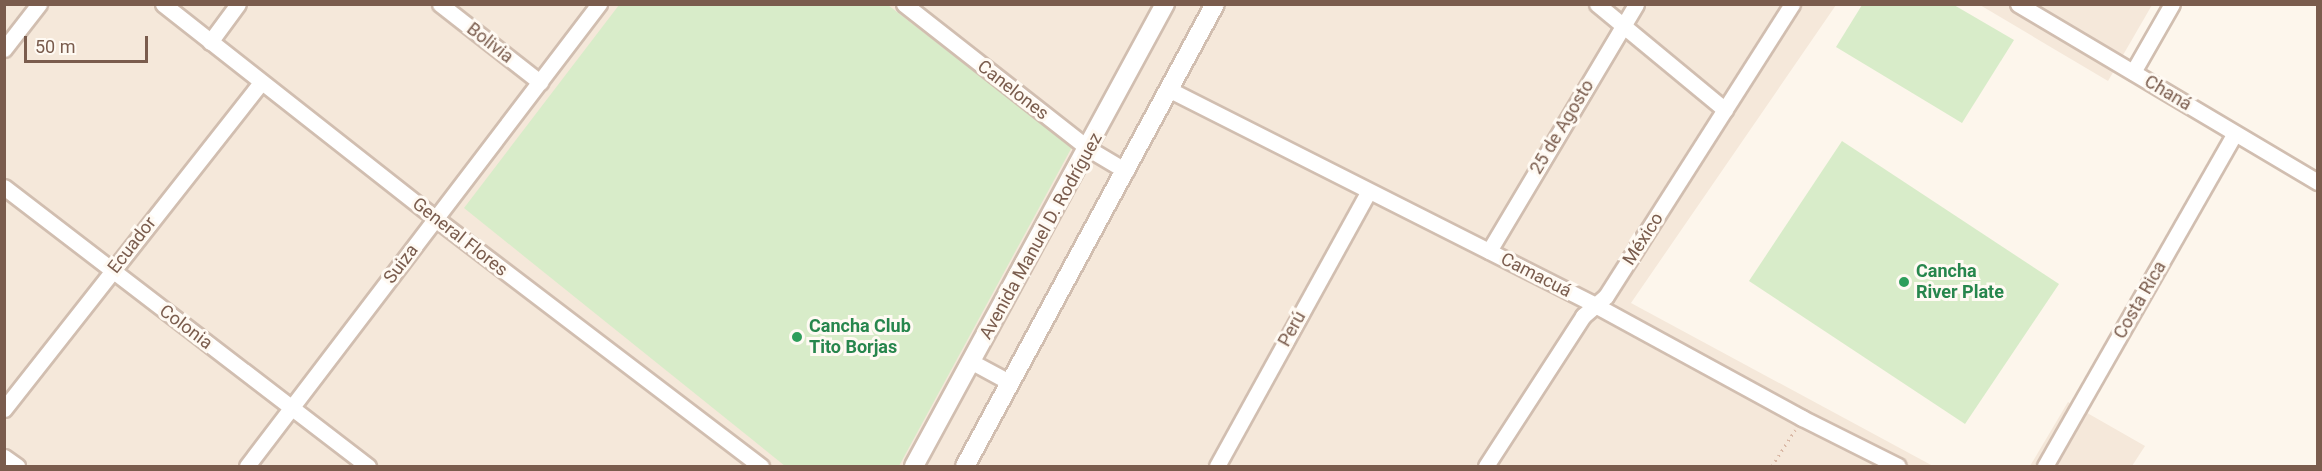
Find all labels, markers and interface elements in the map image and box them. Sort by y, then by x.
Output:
street label: Bolivia [462,18,518,68]
scale bar [27,24,152,62]
text: 50 m [35,36,75,57]
street label: Canelones [973,56,1053,124]
street label: Chaná [2141,71,2195,115]
street label: 25 de Agosto [1525,76,1599,178]
street label: Avenida Manuel D. Rodríguez [975,129,1107,343]
street label: General Flores [408,193,512,281]
street label: México [1618,209,1668,269]
street label: Ecuador [103,212,161,278]
street label: Suiza [379,240,423,288]
street label: Camacuá [1497,248,1575,302]
street label: Costa Rica [2109,257,2171,343]
place label: Cancha River Plate [1916,261,2004,304]
marker: Cancha River Plate [1897,275,1911,289]
street label: Colonia [155,300,217,354]
street label: Perú [1274,308,1310,350]
place label: Cancha Club Tito Borjas [809,316,911,358]
marker: Cancha Club Tito Borjas [790,330,804,344]

